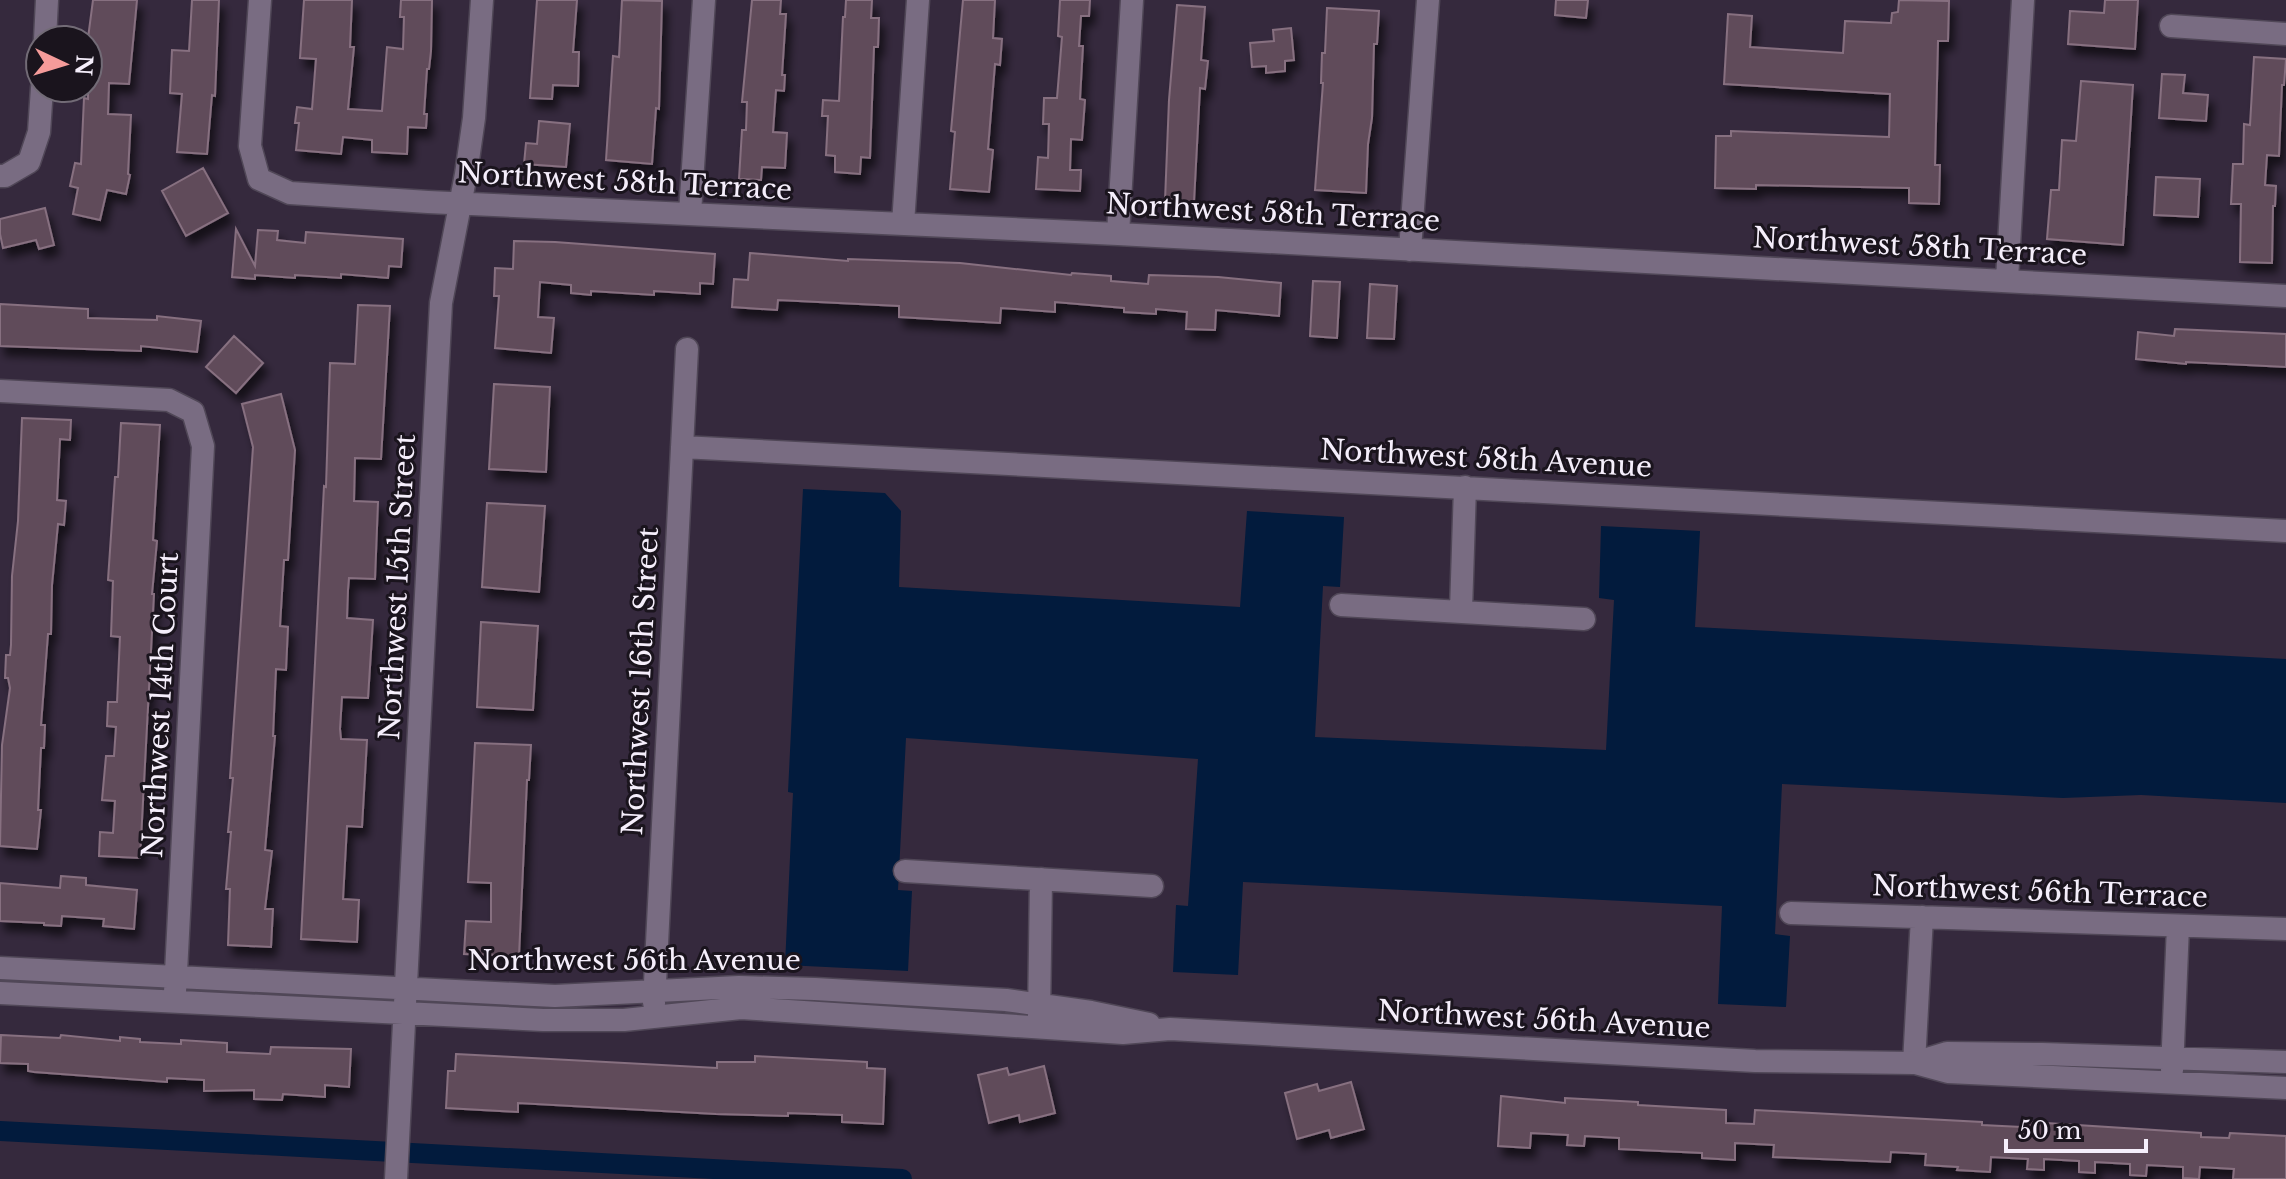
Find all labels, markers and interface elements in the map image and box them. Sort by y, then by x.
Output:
north arrow [24,24,104,104]
text: N [69,54,98,77]
street label: Northwest 58th Terrace [457,155,793,208]
street label: Northwest 58th Terrace [1105,186,1441,239]
street label: Northwest 58th Terrace [1752,220,2088,273]
street label: Northwest 58th Avenue [1319,432,1653,485]
street label: Northwest 15th Street [372,433,423,741]
street label: Northwest 16th Street [615,526,666,836]
street label: Northwest 14th Court [135,551,186,859]
street label: Northwest 56th Terrace [1872,868,2208,915]
street label: Northwest 56th Avenue [467,943,801,978]
street label: Northwest 56th Avenue [1377,993,1711,1046]
scale bar [2006,1103,2146,1153]
text: 50 m [2018,1116,2082,1145]

